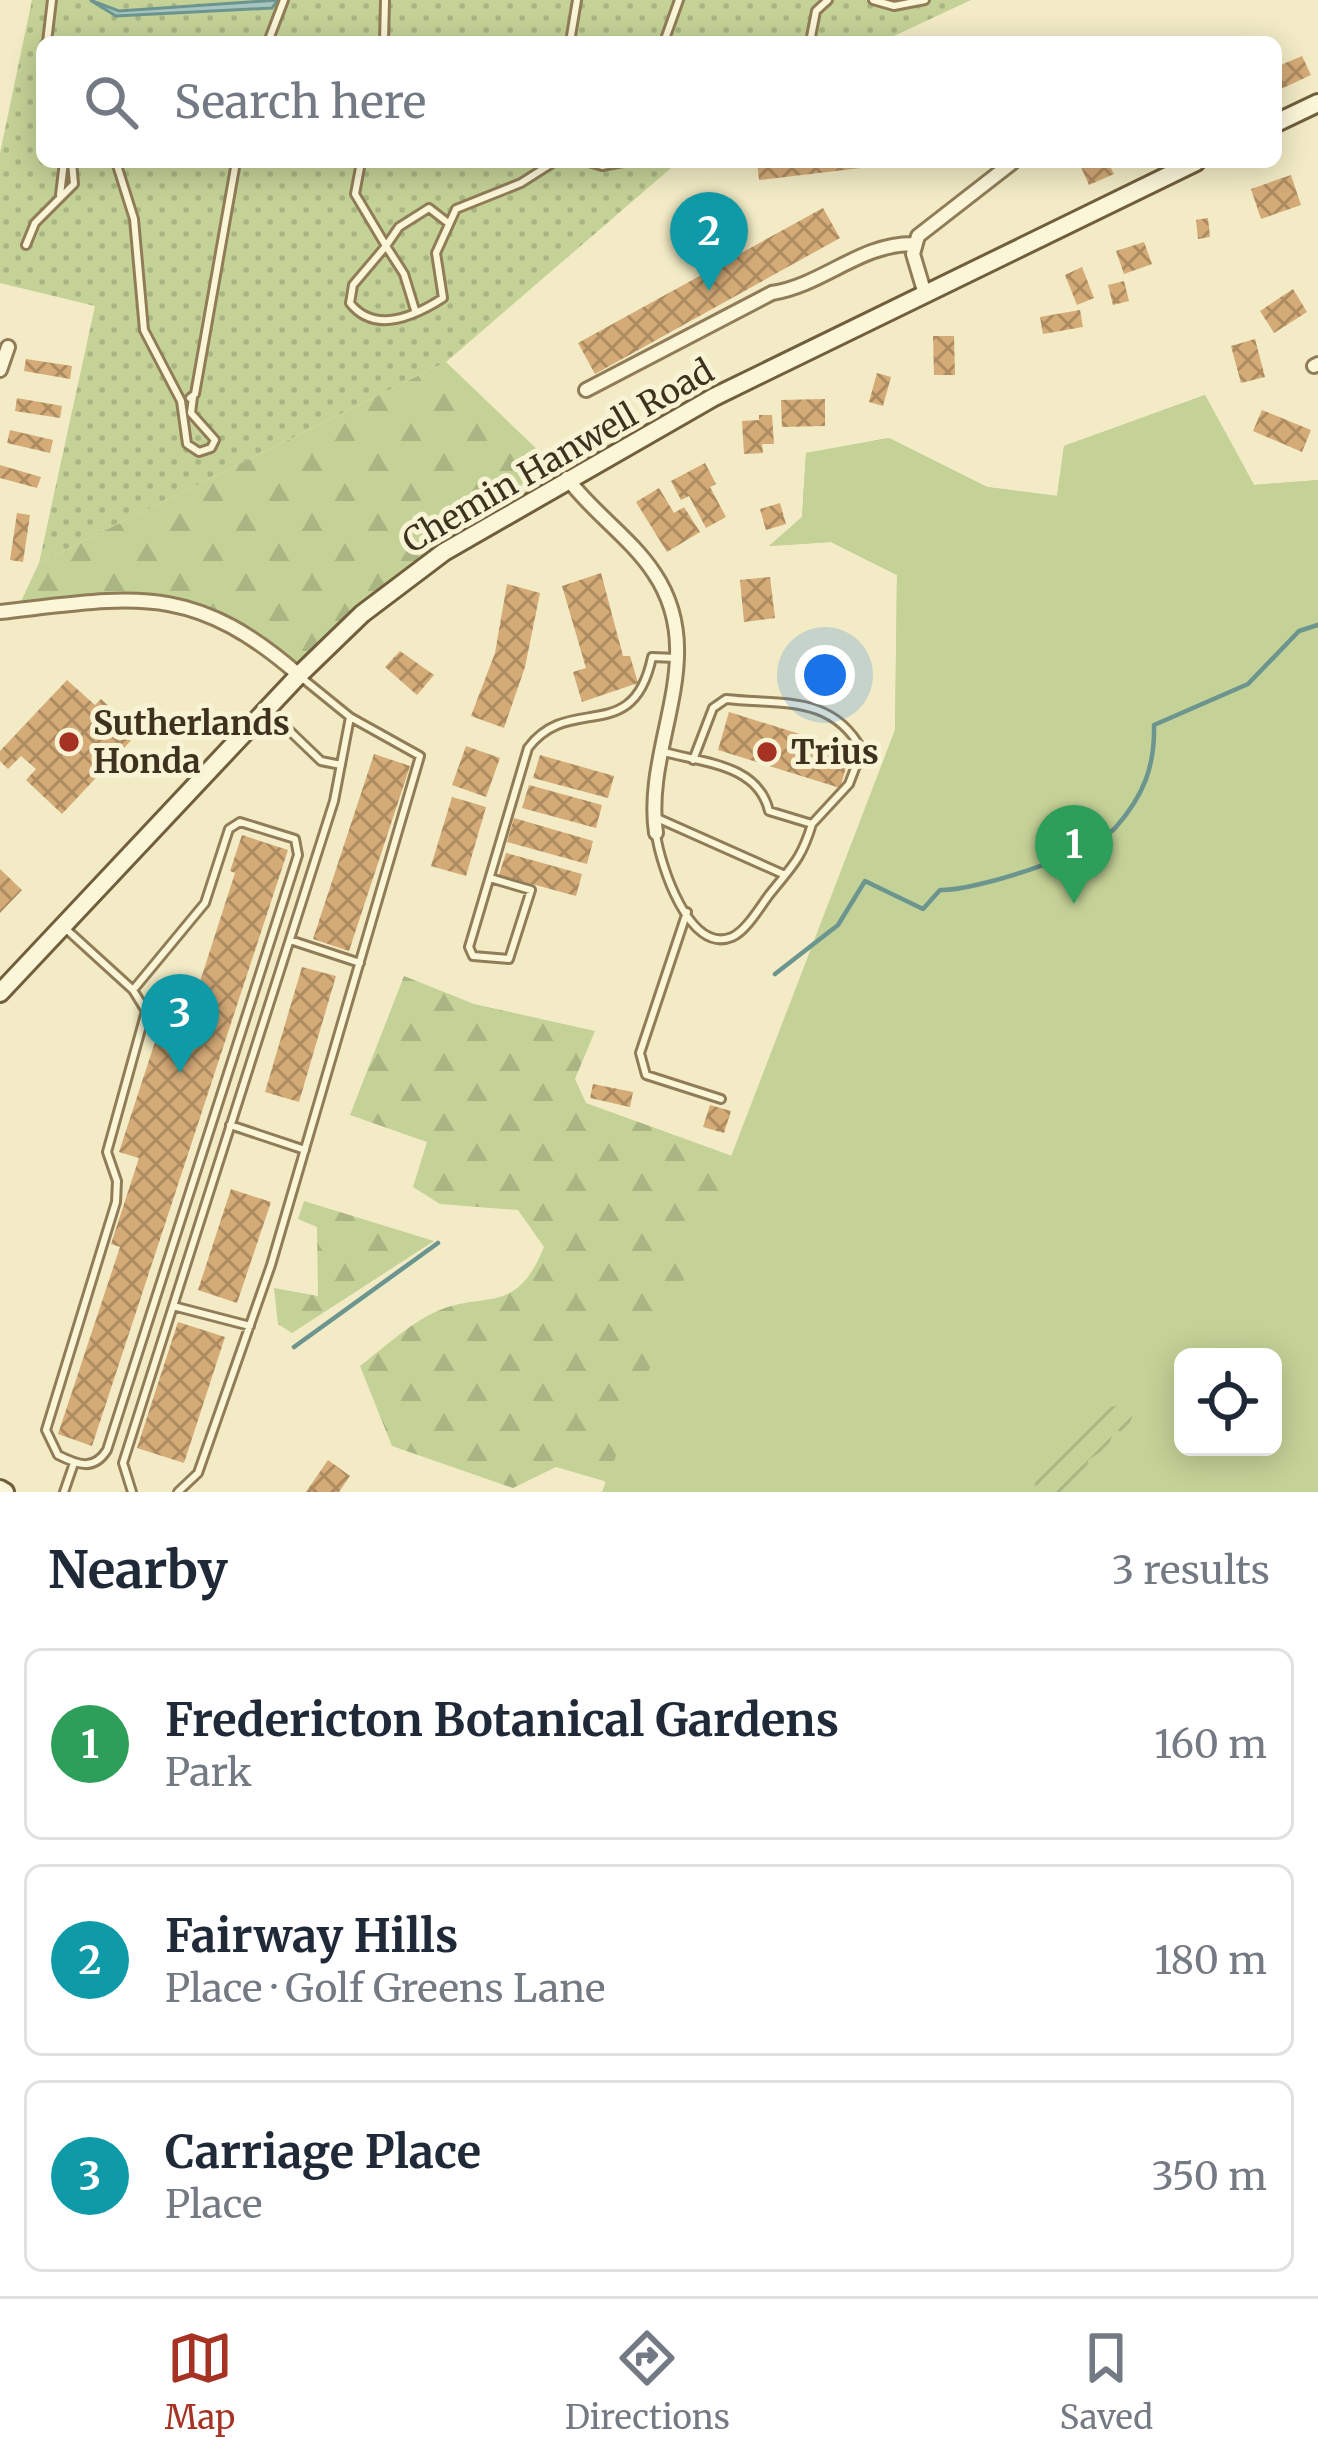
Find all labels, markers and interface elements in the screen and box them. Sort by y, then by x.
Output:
search box [36,36,1282,168]
icon: search [78,69,144,135]
text: Search here [174,74,426,130]
pin: 2 [670,192,748,291]
street label: Chemin Hanwell Road [395,350,721,562]
your location [795,645,855,705]
place label: Sutherlands Honda [93,703,290,782]
marker: Sutherlands Honda [56,729,82,755]
place label: Trius [791,732,879,773]
marker: Trius [754,739,780,765]
pin: 1 [1035,805,1113,904]
pin: 3 [141,974,219,1073]
map controls [1174,1348,1282,1456]
button: locate [1174,1348,1282,1456]
text: Nearby [48,1538,228,1602]
text: 3 results [1112,1546,1270,1595]
text: Fredericton Botanical Gardens [165,1692,839,1748]
text: 1 [81,1720,99,1769]
text: 160 m [1154,1720,1267,1769]
text: Park [165,1748,252,1797]
text: Fairway Hills [165,1908,458,1964]
text: 2 [79,1936,101,1985]
text: 180 m [1154,1936,1267,1985]
text: Place · Golf Greens Lane [165,1964,605,2013]
text: Carriage Place [165,2124,481,2180]
text: 3 [79,2152,101,2201]
text: 350 m [1152,2152,1267,2201]
text: Place [165,2180,262,2229]
tab: Map [165,2325,235,2438]
tab: Directions [565,2325,730,2438]
tab: Saved [1060,2325,1153,2438]

